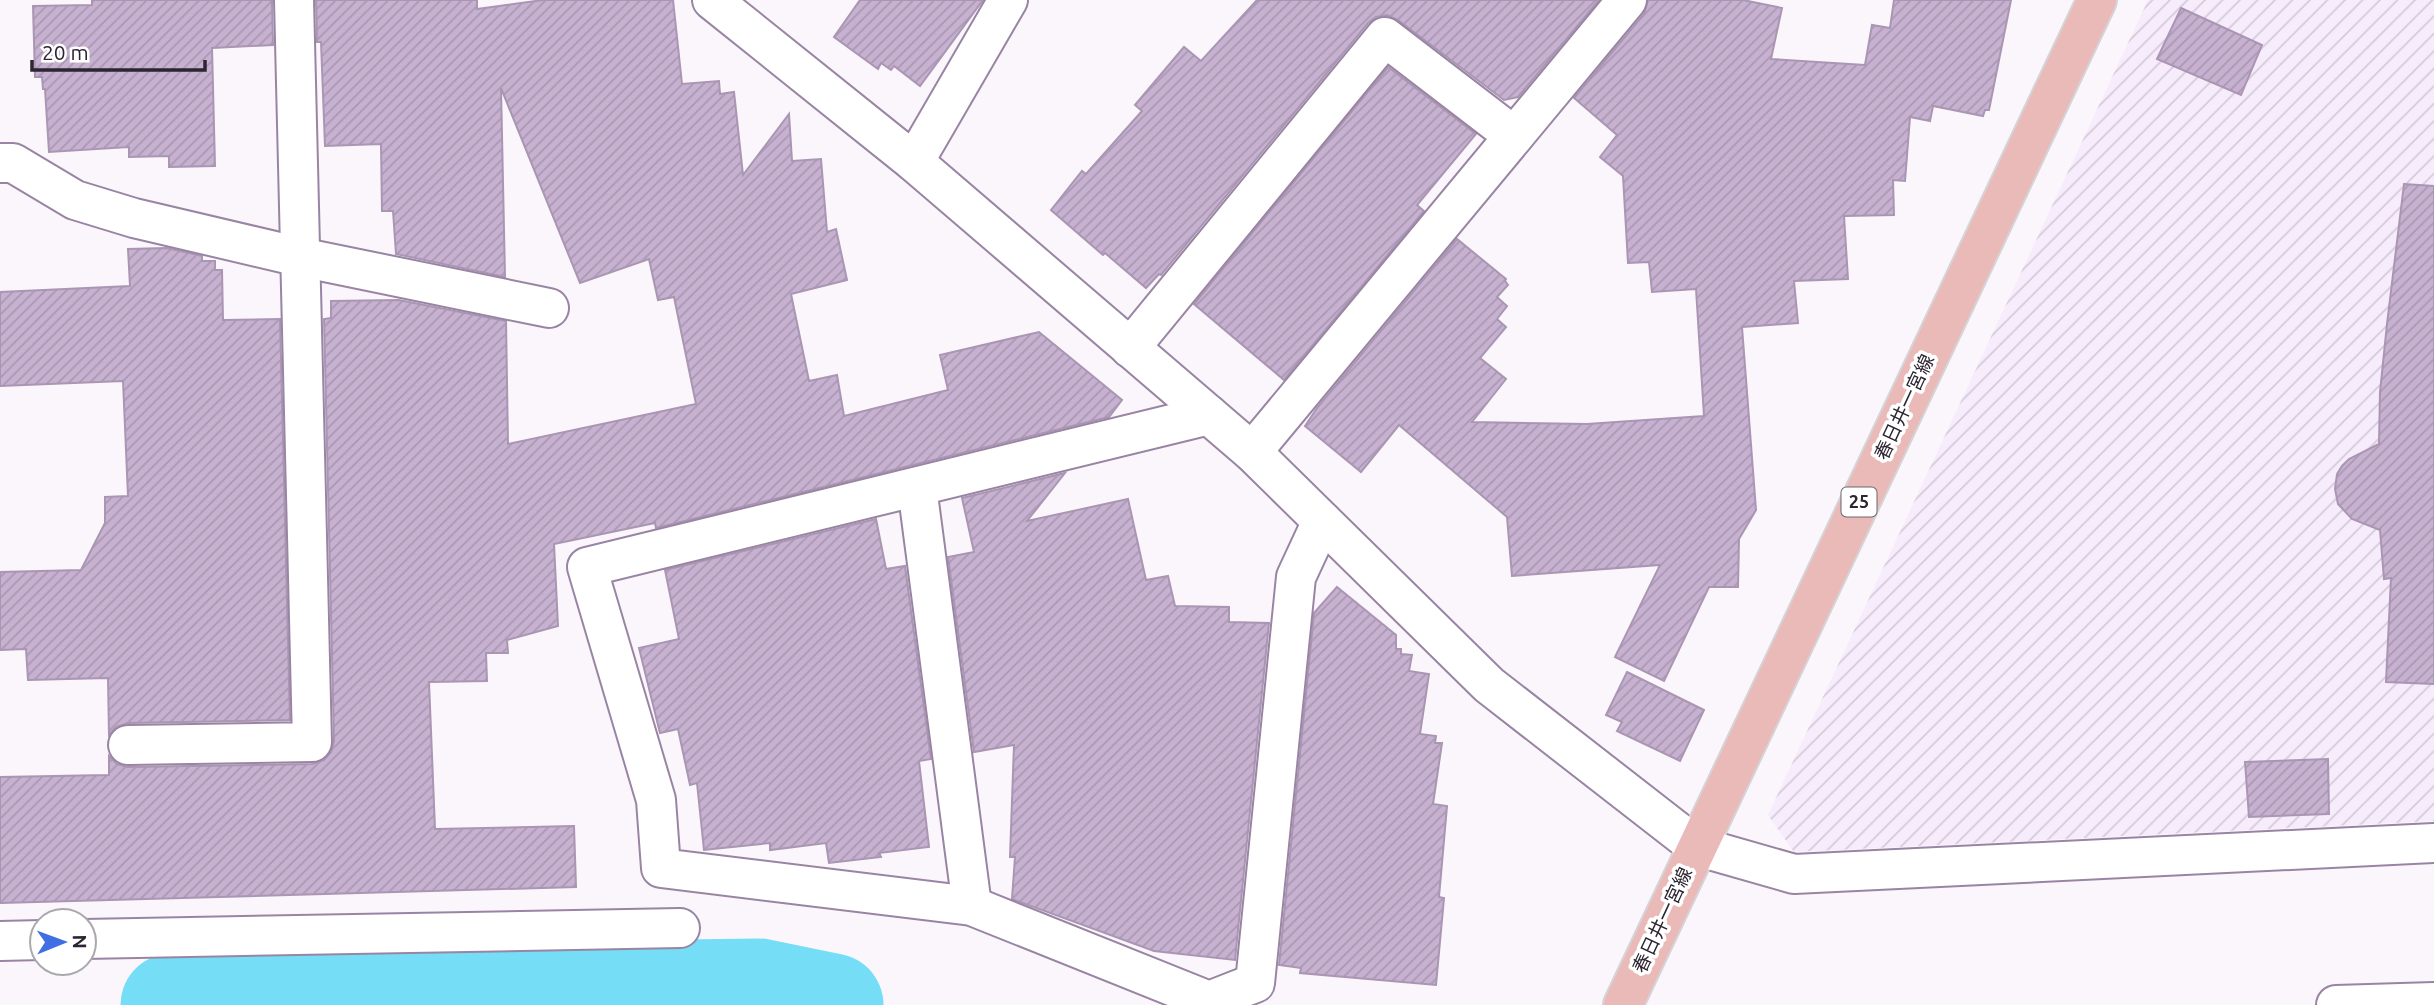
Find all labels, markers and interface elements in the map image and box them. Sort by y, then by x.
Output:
scale bar [32,28,205,72]
text: 20 m [42,40,89,64]
street label: 春日井一宮線 [1870,351,1938,463]
road number: 25 [1842,488,1876,516]
street label: 春日井一宮線 [1628,864,1696,976]
north arrow [28,907,98,977]
text: N [69,934,91,949]

